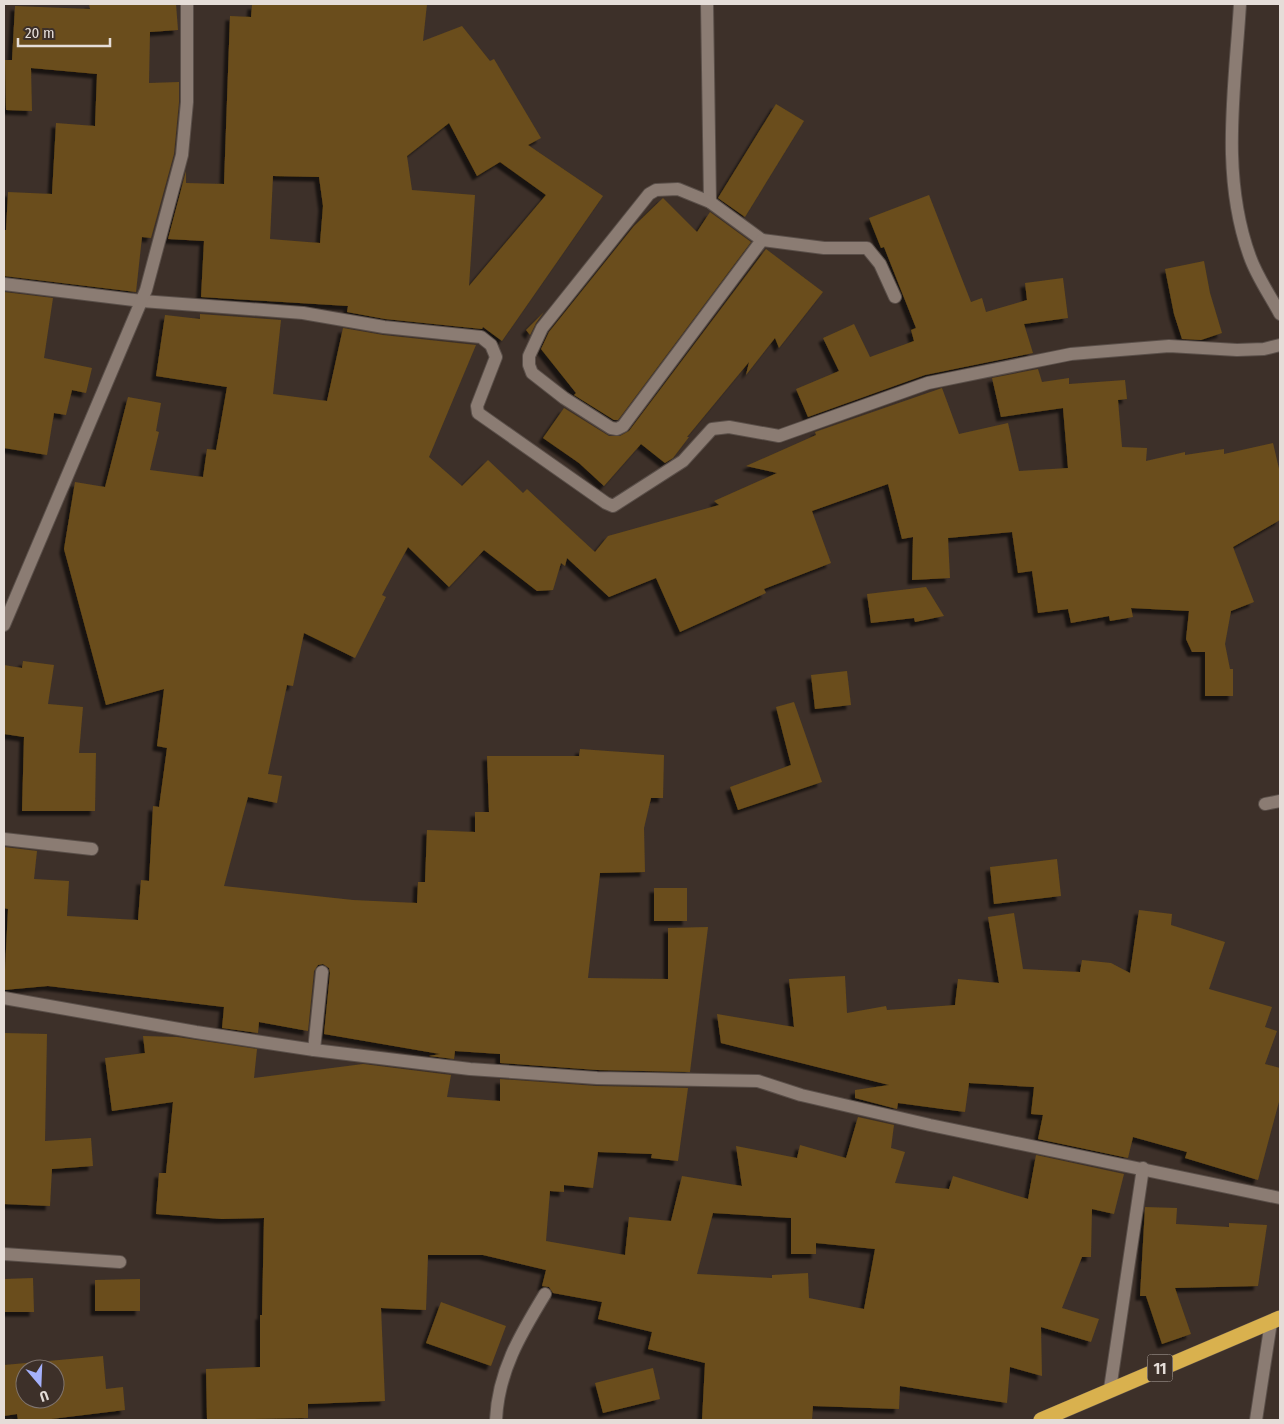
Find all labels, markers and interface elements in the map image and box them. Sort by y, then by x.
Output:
scale bar [18,15,110,47]
text: 20 m [25,24,55,42]
road number: 11 [1148,1355,1172,1382]
north arrow [15,1359,65,1409]
text: U [37,1386,51,1405]

